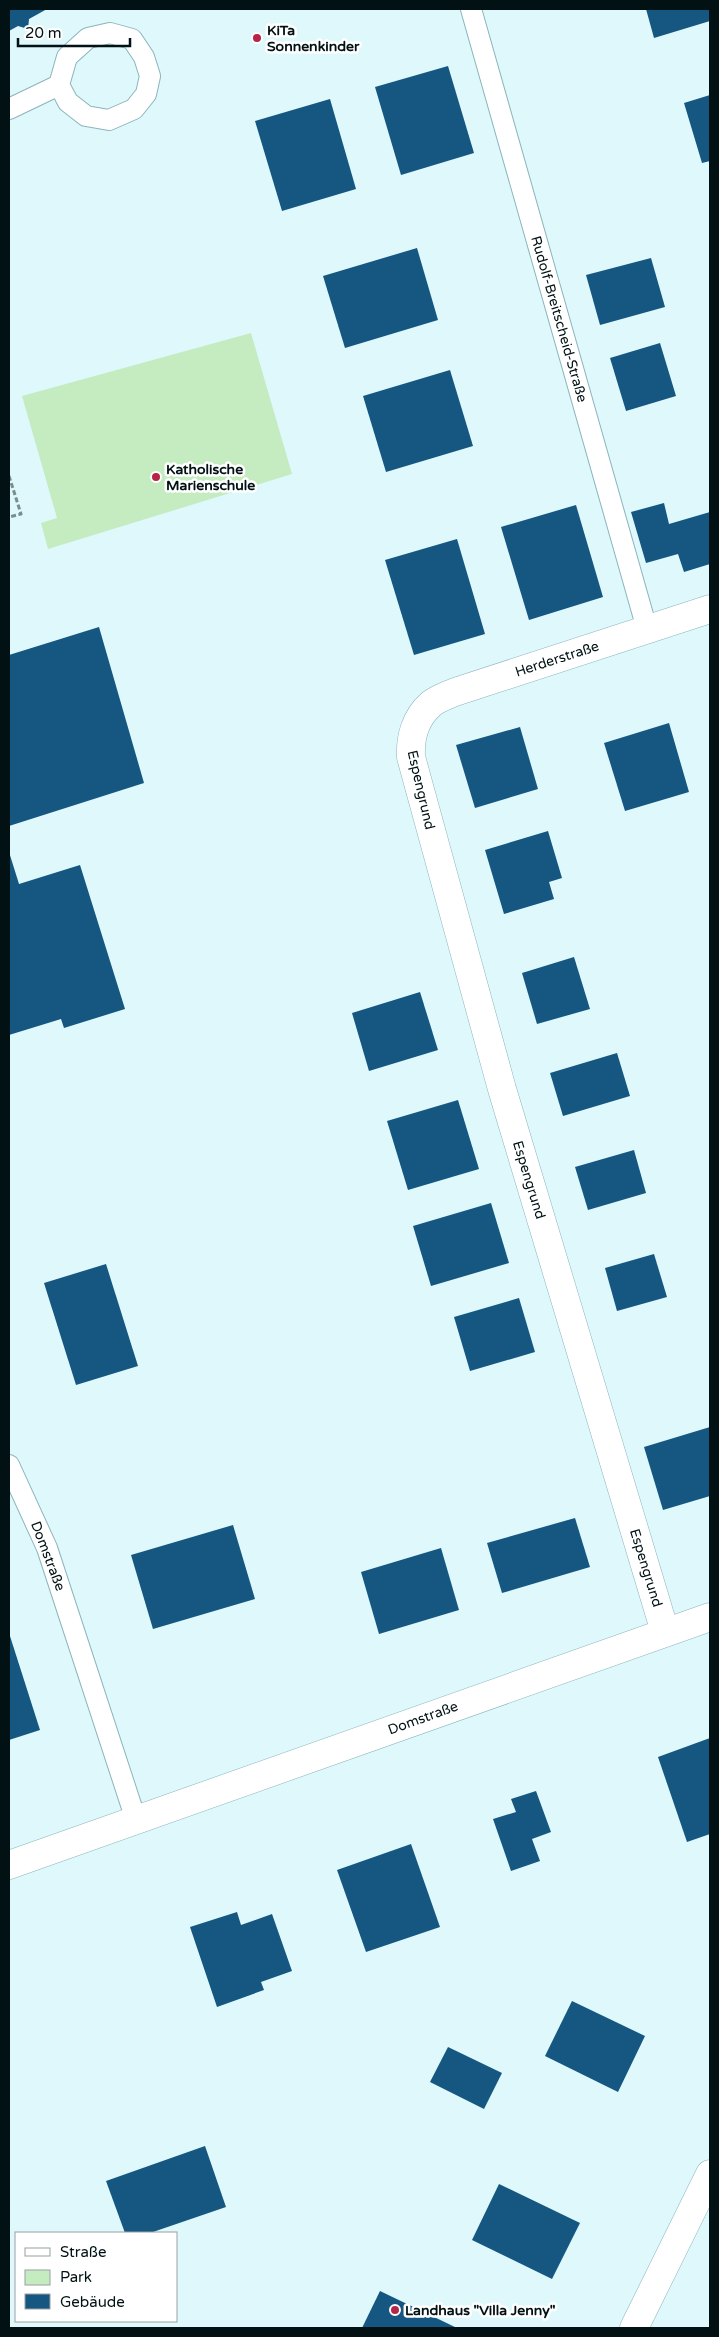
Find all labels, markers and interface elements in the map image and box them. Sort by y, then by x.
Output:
scale bar [18,15,130,47]
place label: KiTa Sonnenkinder [267,22,360,55]
text: 20 m [25,24,62,42]
marker: KiTa Sonnenkinder [251,32,263,44]
street label: Rudolf-Breitscheid-Straße [527,234,591,404]
place label: Katholische Marienschule [166,461,255,494]
marker: Katholische Marienschule [150,471,162,483]
street label: Herderstraße [513,637,601,681]
street label: Espengrund [404,749,438,831]
street label: Espengrund [509,1139,549,1221]
street label: Domstraße [27,1519,69,1593]
street label: Espengrund [626,1527,666,1609]
street label: Domstraße [386,1697,460,1739]
legend [15,2232,178,2322]
text: Straße [60,2243,106,2261]
text: Park [60,2268,92,2286]
text: Gebäude [60,2293,125,2311]
place label: Landhaus "Villa Jenny" [405,2302,556,2319]
marker: Landhaus "Villa Jenny" [389,2304,401,2316]

